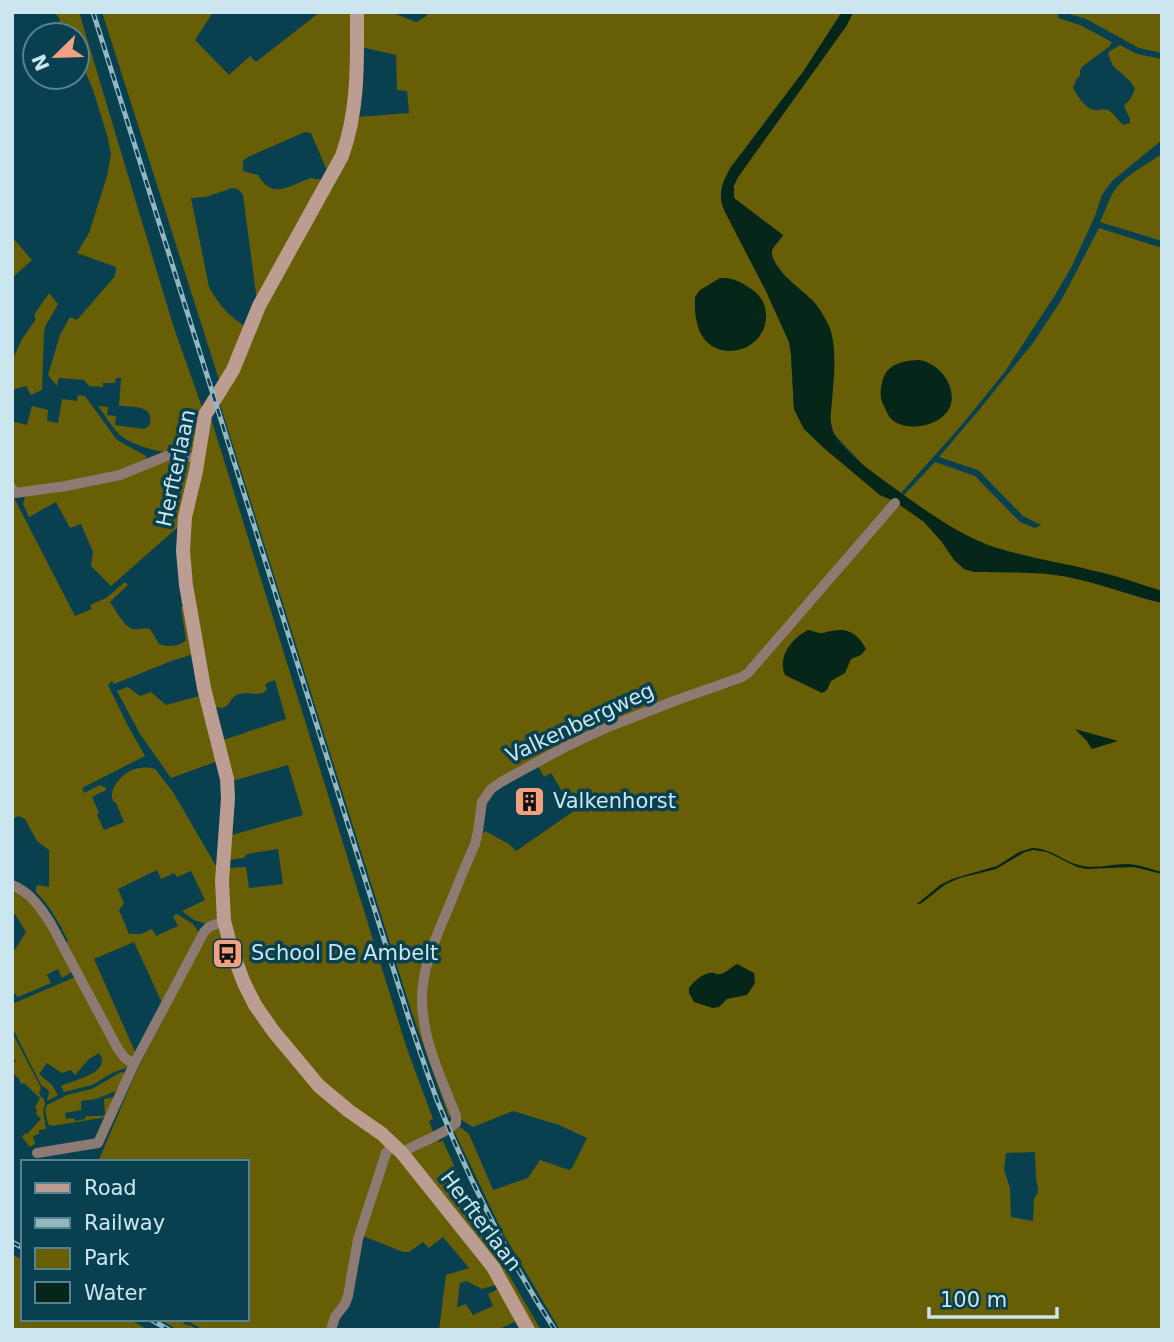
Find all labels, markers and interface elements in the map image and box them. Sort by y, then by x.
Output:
north arrow [21,21,91,91]
text: N [27,51,54,74]
street label: Herfterlaan [152,407,200,529]
street label: Valkenbergweg [502,678,658,768]
building icon: Valkenhorst [513,784,547,818]
place label: Valkenhorst [553,789,676,813]
bus stop icon: School De Ambelt [211,936,245,970]
place label: School De Ambelt [251,941,438,965]
legend [21,1160,248,1321]
street label: Herfterlaan [436,1166,526,1276]
text: Road [84,1176,137,1200]
text: Railway [84,1211,165,1235]
text: Park [84,1246,130,1270]
scale bar [929,1276,1057,1320]
text: Water [84,1281,146,1305]
text: 100 m [940,1288,1007,1312]

